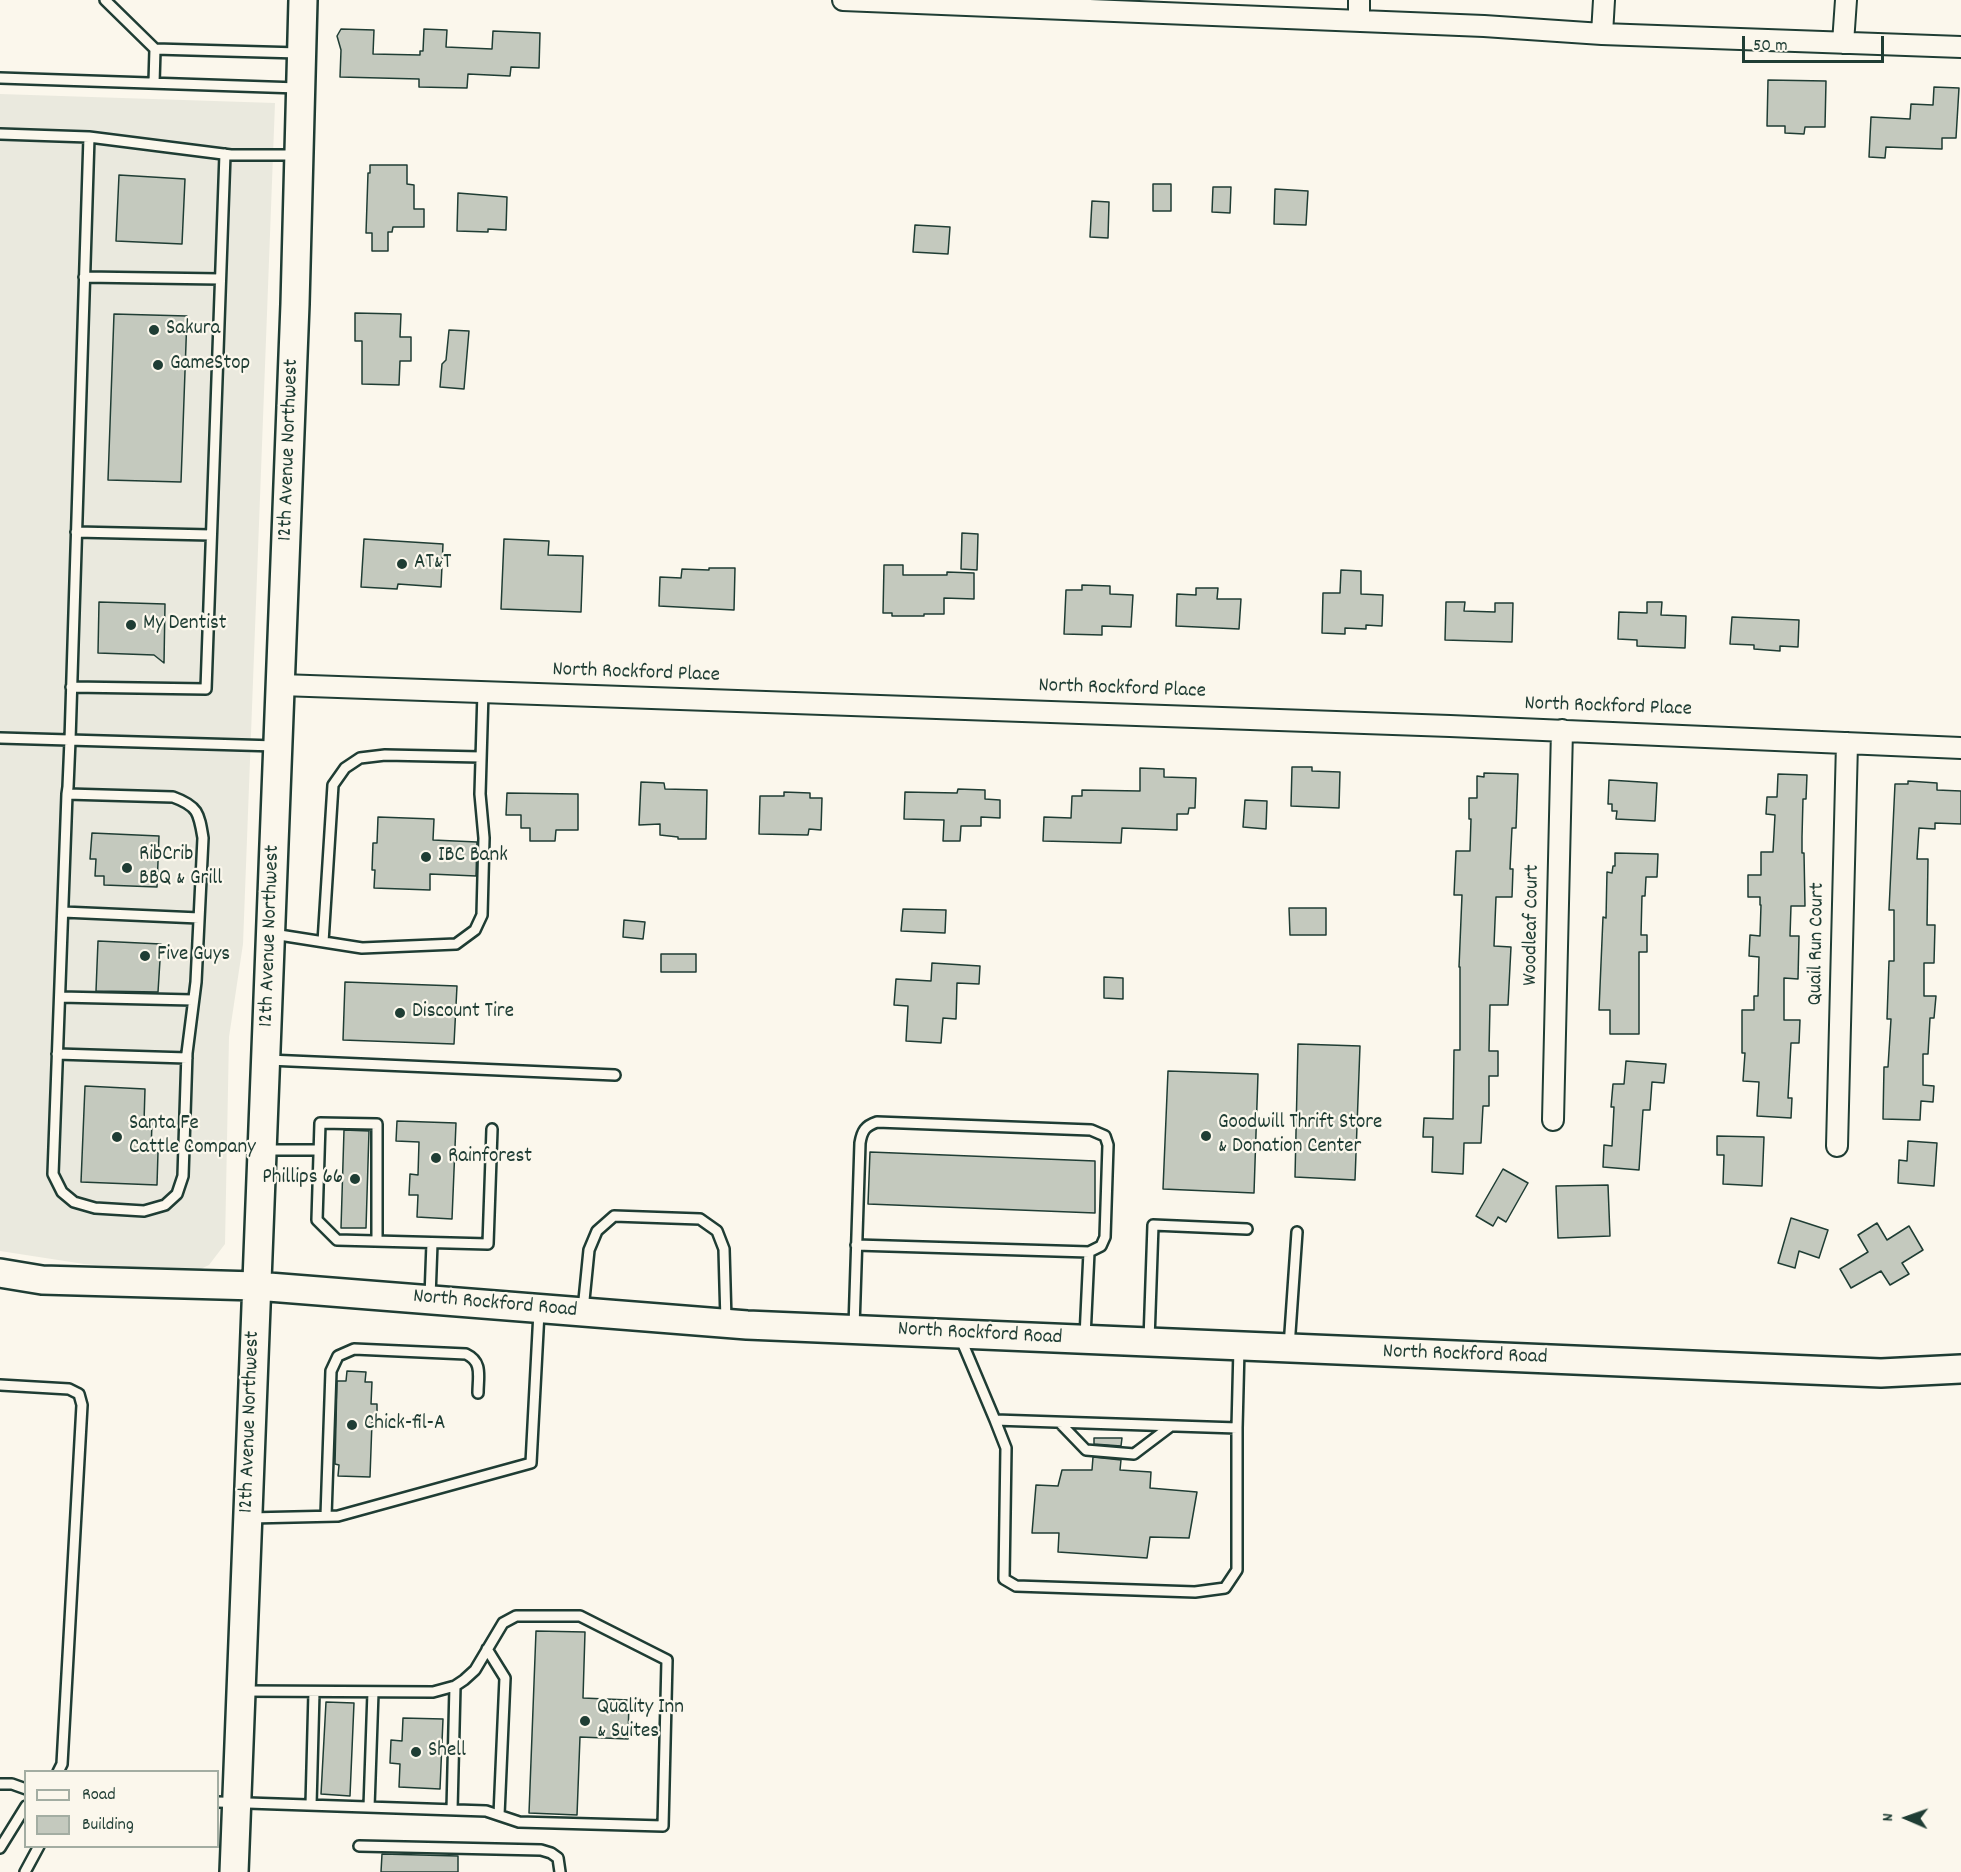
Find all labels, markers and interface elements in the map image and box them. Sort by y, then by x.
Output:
scale bar [1745,24,1888,62]
text: 50 m [1753,34,1788,59]
place label: Sakura [166,317,220,343]
marker: Sakura [147,323,161,337]
place label: GameStop [170,352,250,378]
marker: GameStop [151,358,165,372]
street label: 12th Avenue Northwest [274,358,306,542]
place label: AT&T [414,551,452,577]
marker: AT&T [395,557,409,571]
place label: My Dentist [143,612,227,638]
marker: My Dentist [124,618,138,632]
street label: North Rockford Place [552,658,720,690]
street label: North Rockford Place [1038,674,1206,706]
street label: North Rockford Place [1524,692,1692,724]
place label: RibCrib BBQ & Grill [139,843,222,893]
street label: 12th Avenue Northwest [255,844,287,1028]
place label: IBC Bank [438,844,508,870]
marker: IBC Bank [419,850,433,864]
marker: RibCrib BBQ & Grill [120,861,134,875]
street label: Woodleaf Court [1519,864,1547,986]
street label: Quail Run Court [1804,882,1832,1006]
place label: Five Guys [157,943,230,969]
marker: Five Guys [138,949,152,963]
place label: Discount Tire [412,1000,514,1026]
marker: Discount Tire [393,1006,407,1020]
place label: Goodwill Thrift Store & Donation Center [1218,1111,1382,1161]
place label: Santa Fe Cattle Company [129,1112,256,1162]
marker: Goodwill Thrift Store & Donation Center [1199,1129,1213,1143]
marker: Santa Fe Cattle Company [110,1130,124,1144]
place label: Rainforest [448,1145,532,1171]
marker: Rainforest [429,1151,443,1165]
place label: Phillips 66 [262,1166,343,1192]
marker: Phillips 66 [348,1172,362,1186]
street label: North Rockford Road [412,1285,578,1325]
street label: North Rockford Road [897,1318,1063,1352]
street label: 12th Avenue Northwest [235,1330,267,1514]
street label: North Rockford Road [1382,1341,1548,1371]
place label: Chick-fil-A [364,1412,445,1438]
marker: Chick-fil-A [345,1418,359,1432]
place label: Quality Inn & Suites [597,1696,684,1746]
marker: Quality Inn & Suites [578,1714,592,1728]
place label: Shell [428,1739,466,1765]
marker: Shell [409,1745,423,1759]
legend [24,1770,219,1848]
text: Road [82,1783,116,1808]
north arrow [1877,1788,1937,1848]
text: Building [82,1813,134,1838]
text: N [1877,1813,1900,1822]

